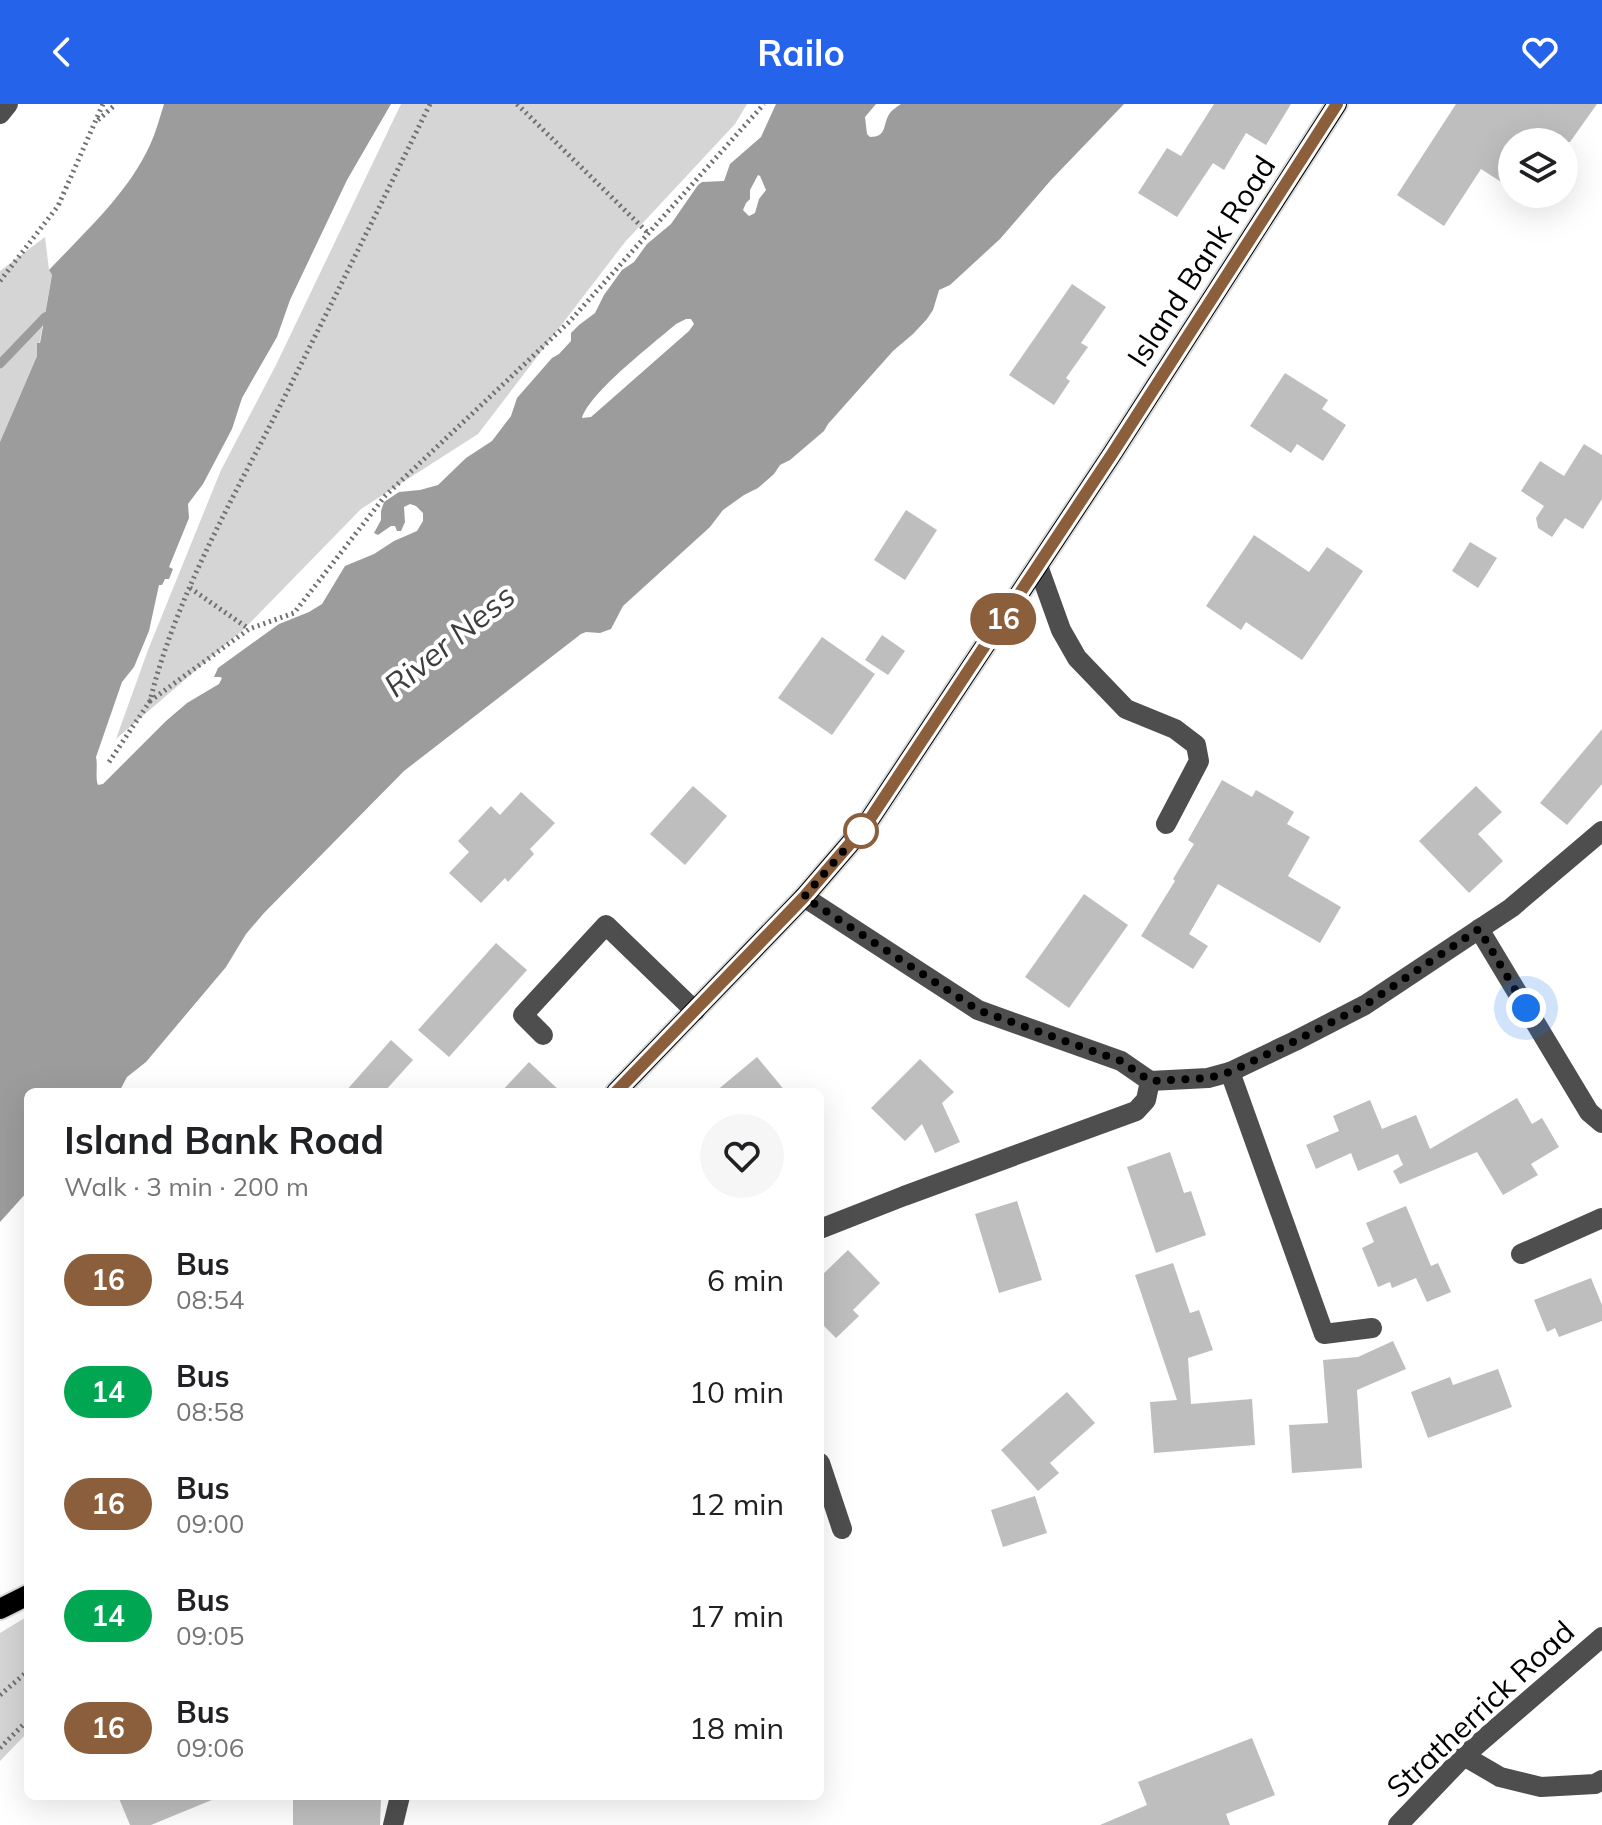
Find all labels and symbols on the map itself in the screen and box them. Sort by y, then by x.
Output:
street label: Island Bank Road [1119,148,1283,374]
water label: River Ness [375,575,523,705]
line badge: 16 [967,593,1039,645]
unlabelled marker [844,814,878,848]
your location [1506,988,1546,1028]
street label: Stratherrick Road [1378,1612,1582,1806]

